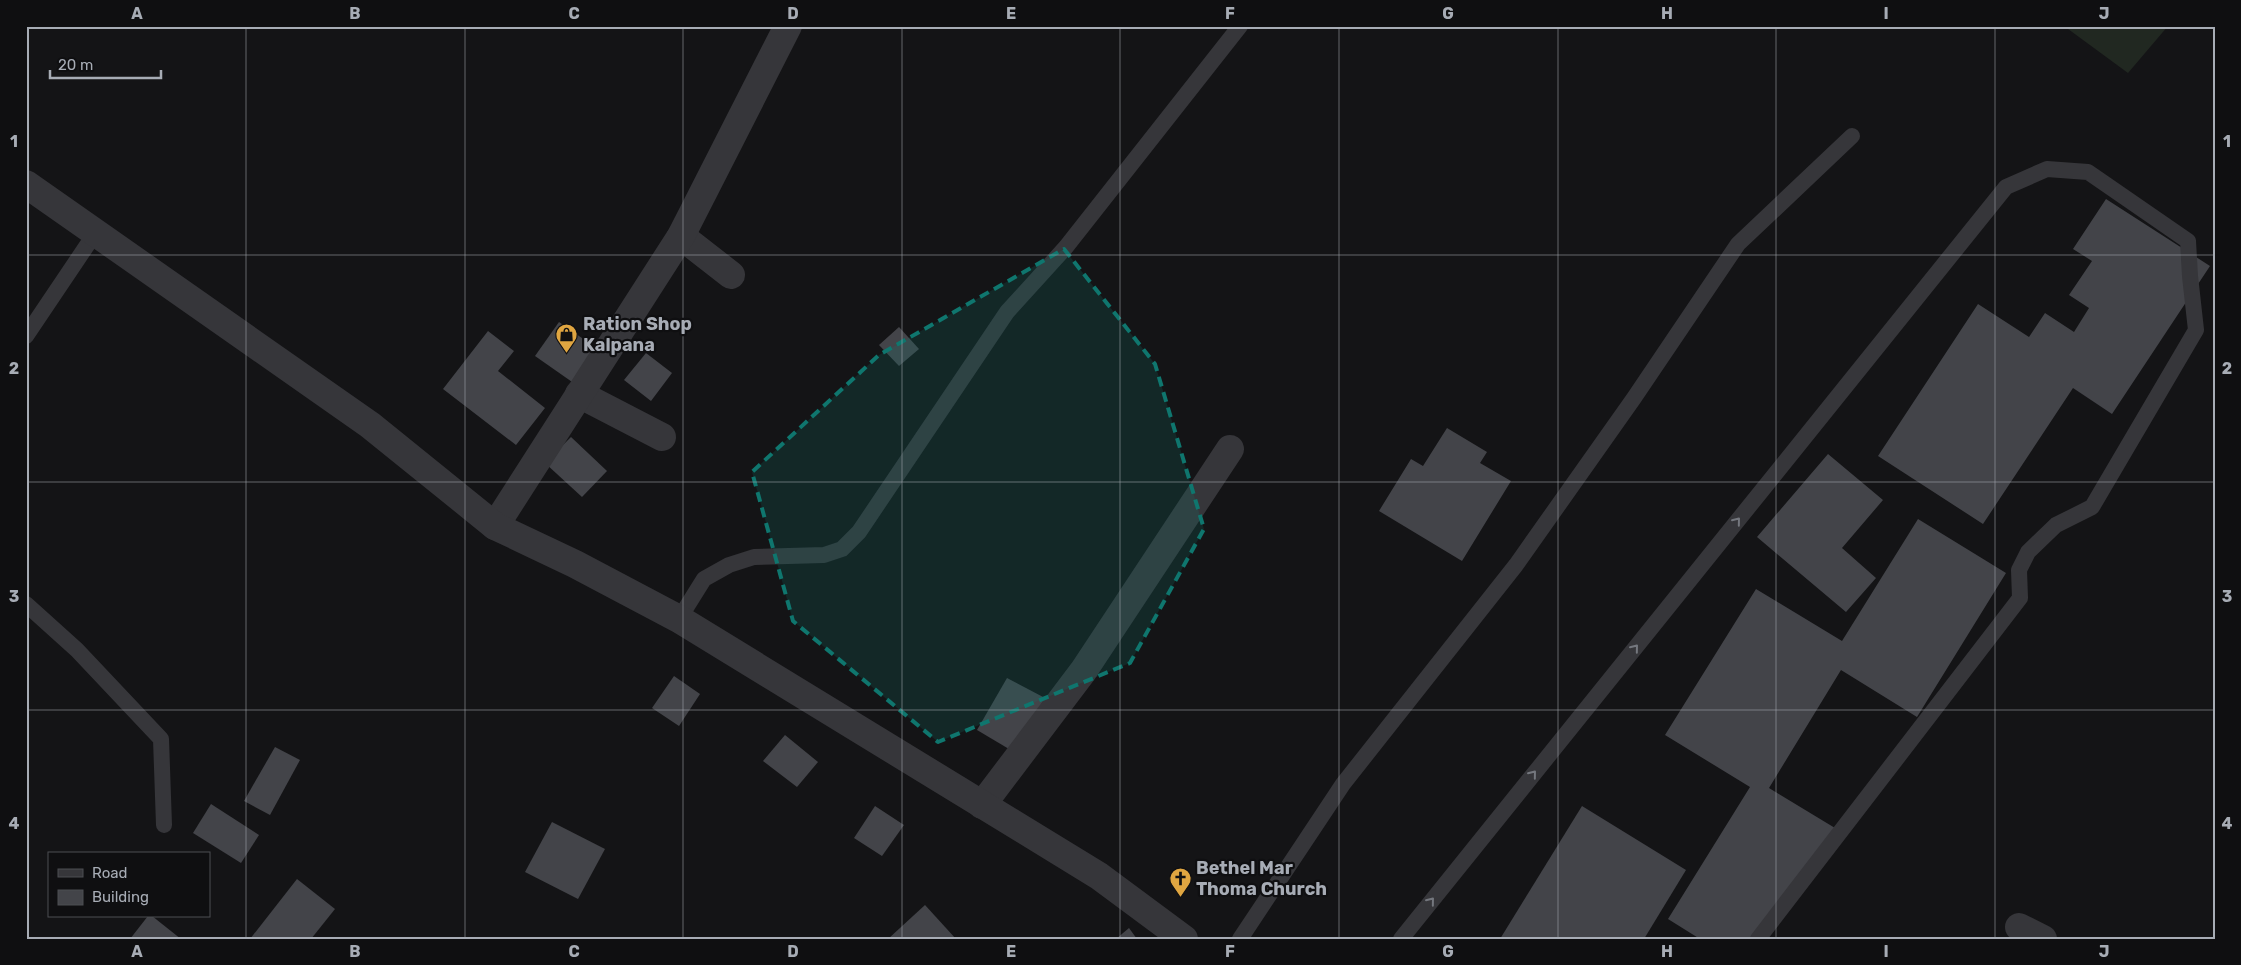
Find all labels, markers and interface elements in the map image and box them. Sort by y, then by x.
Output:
text: A [131,4,143,23]
text: B [349,4,361,23]
text: C [568,4,580,23]
text: D [787,4,799,23]
text: E [1006,4,1016,23]
text: F [1225,4,1235,23]
text: G [1442,4,1454,23]
text: H [1661,4,1673,23]
text: I [1883,4,1889,23]
text: J [2099,4,2109,23]
scale bar [50,48,161,80]
text: 20 m [58,56,93,74]
text: 1 [10,132,18,151]
text: 1 [2223,132,2231,151]
place label: Ration Shop Kalpana [583,313,692,356]
shop icon: Ration Shop Kalpana [555,322,579,353]
text: 2 [9,359,19,378]
text: 2 [2222,359,2232,378]
one-way arrow [1732,518,1740,527]
text: 3 [9,587,19,606]
text: 3 [2222,587,2232,606]
one-way arrow [1630,644,1639,653]
one-way arrow [1528,771,1536,780]
text: 4 [9,814,20,833]
text: 4 [2222,814,2233,833]
legend [48,852,210,918]
place label: Bethel Mar Thoma Church [1196,857,1327,900]
text: Road [92,864,128,882]
church icon: Bethel Mar Thoma Church [1168,866,1192,897]
text: Building [92,888,149,906]
one-way arrow [1426,898,1434,907]
text: A [131,942,143,961]
text: B [349,942,361,961]
text: C [568,942,580,961]
text: D [787,942,799,961]
text: E [1006,942,1016,961]
text: F [1225,942,1235,961]
text: G [1442,942,1454,961]
text: H [1661,942,1673,961]
text: I [1883,942,1889,961]
text: J [2099,942,2109,961]

